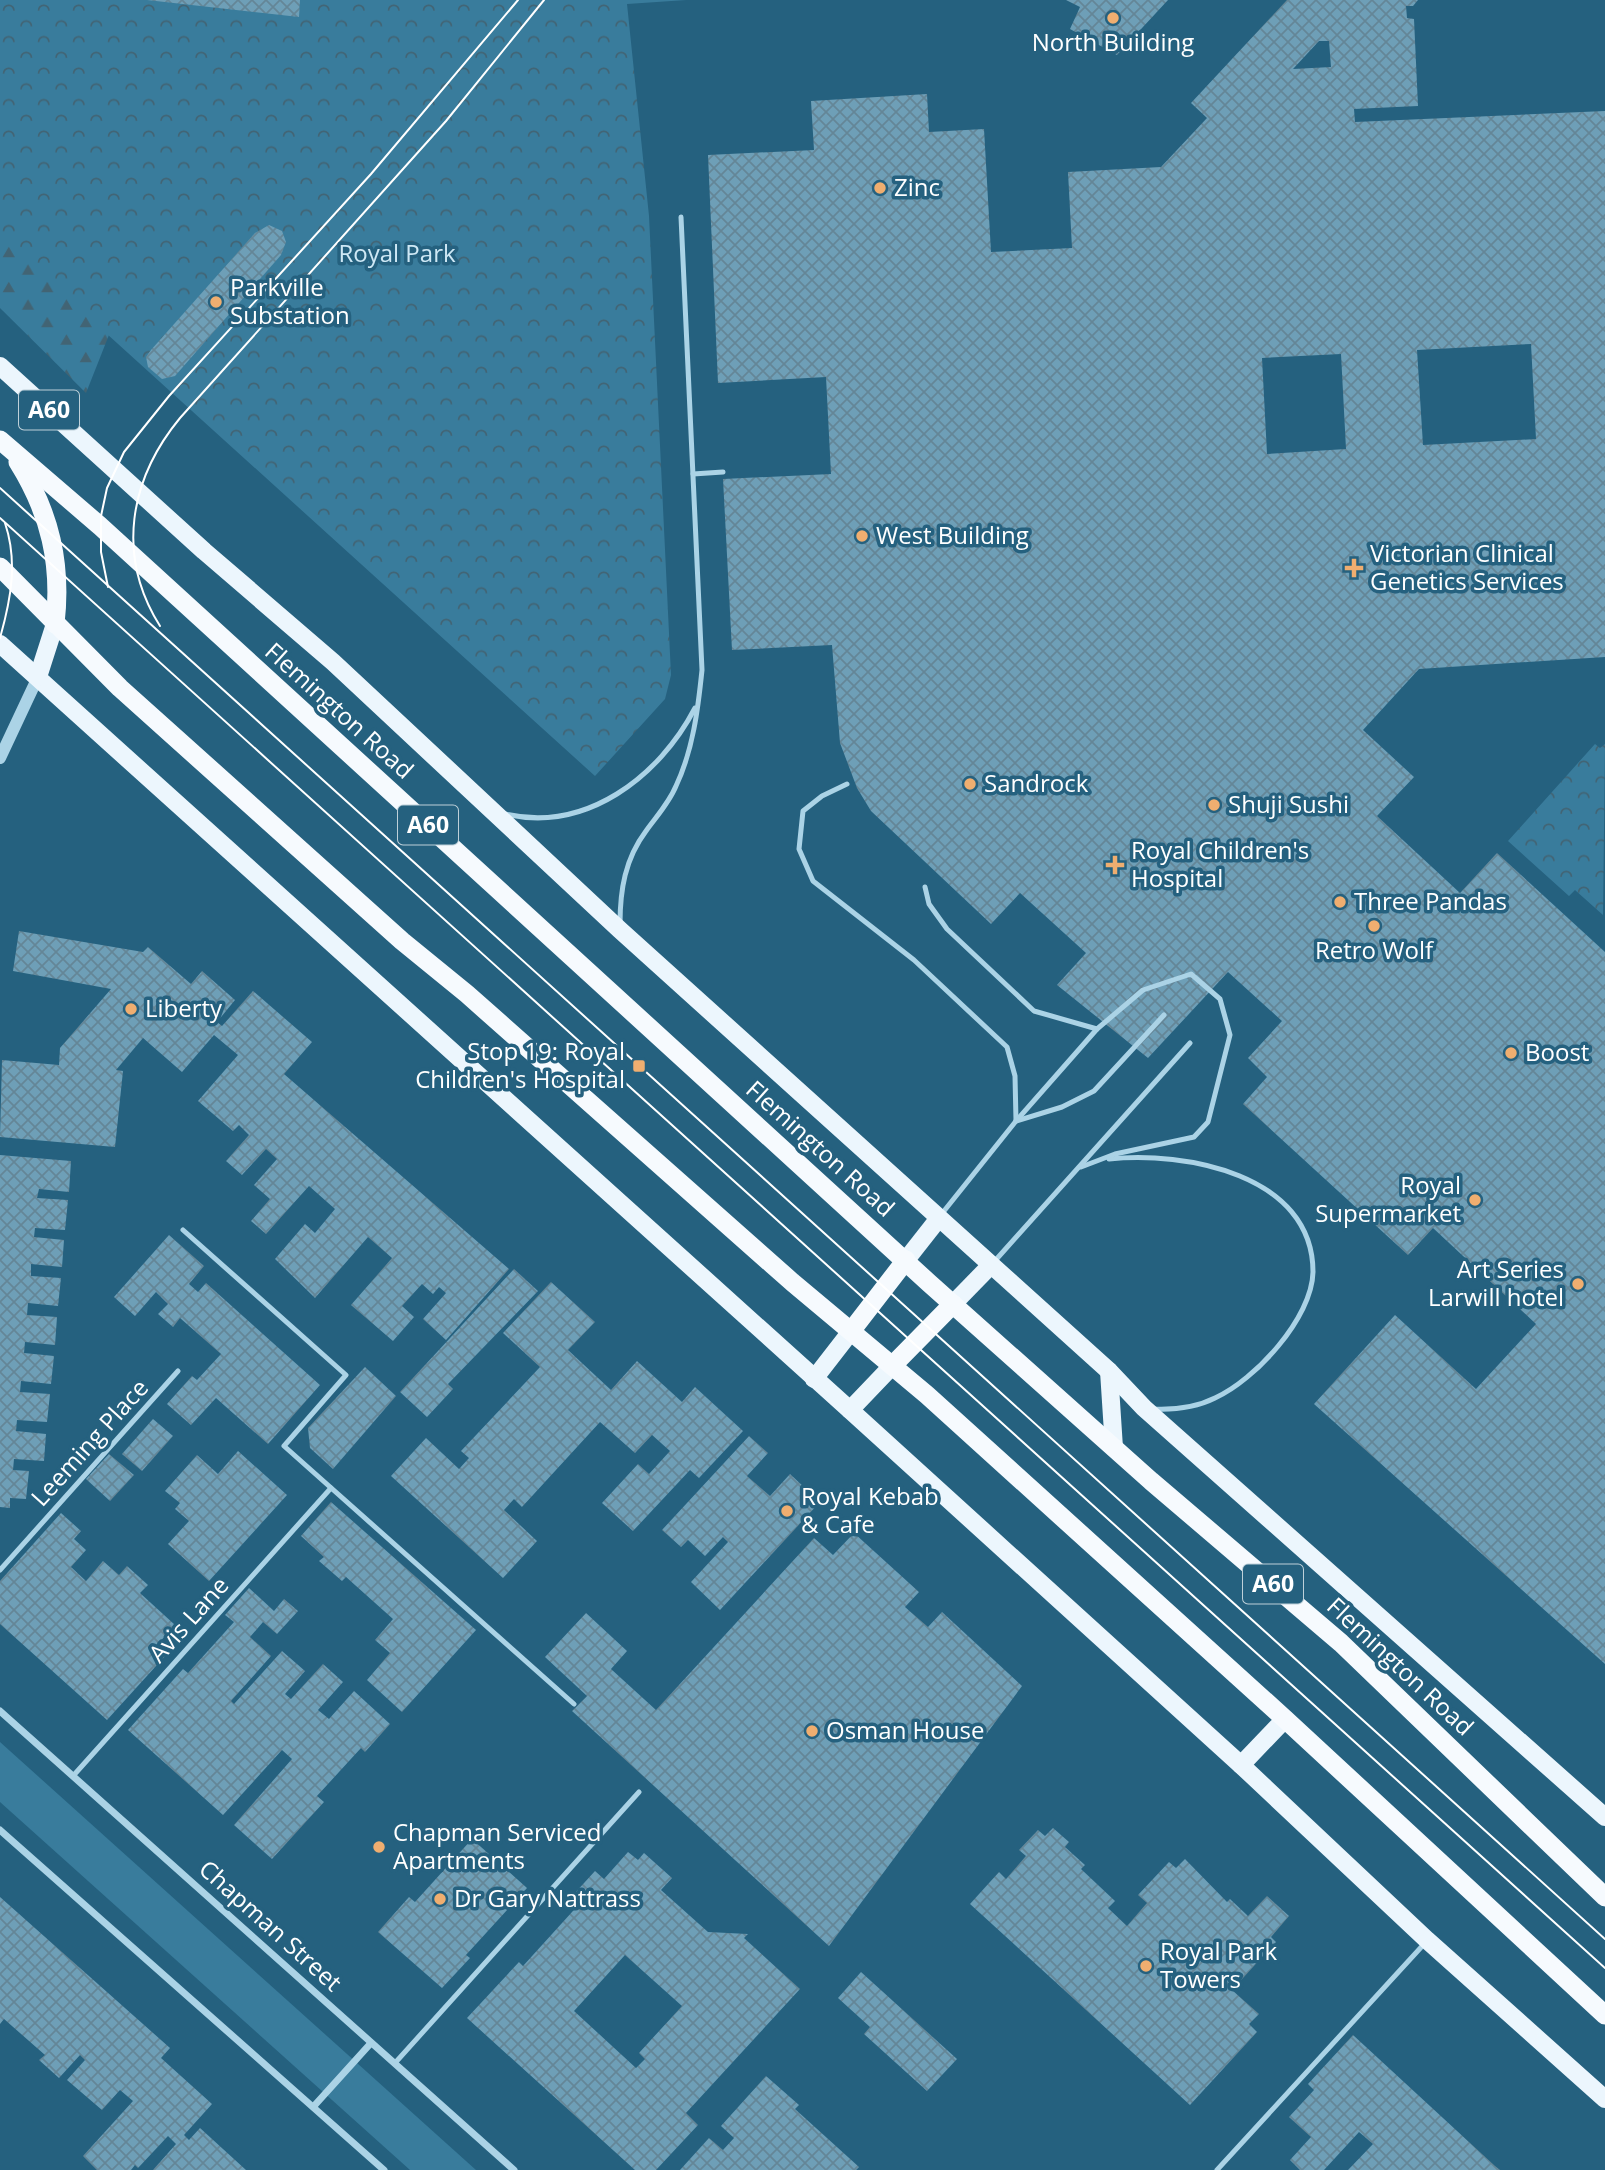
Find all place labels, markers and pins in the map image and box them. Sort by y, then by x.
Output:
marker: North Building [1105,10,1121,26]
place label: North Building [1032,25,1194,58]
place label: Zinc [894,170,940,203]
marker: Zinc [872,180,888,196]
place label: Parkville Substation [230,270,350,331]
marker: Parkville Substation [208,294,224,310]
place label: West Building [876,518,1029,551]
marker: West Building [854,528,870,544]
place label: Victorian Clinical Genetics Services [1370,536,1564,597]
marker: Victorian Clinical Genetics Services [1344,558,1364,578]
place label: Sandrock [984,766,1089,799]
marker: Sandrock [962,776,978,792]
place label: Shuji Sushi [1228,787,1349,820]
marker: Shuji Sushi [1206,797,1222,813]
place label: Royal Children's Hospital [1131,833,1309,894]
marker: Royal Children's Hospital [1105,855,1125,875]
place label: Three Pandas [1354,884,1507,917]
marker: Three Pandas [1332,894,1348,910]
marker: Retro Wolf [1366,918,1382,934]
place label: Retro Wolf [1315,933,1435,966]
place label: Liberty [145,991,223,1024]
marker: Liberty [123,1001,139,1017]
place label: Stop 19: Royal Children's Hospital [415,1034,625,1095]
place label: Boost [1525,1035,1589,1068]
marker: Boost [1503,1045,1519,1061]
marker: Stop 19: Royal Children's Hospital [631,1058,647,1074]
place label: Royal Supermarket [1315,1168,1461,1229]
marker: Royal Supermarket [1467,1192,1483,1208]
place label: Art Series Larwill hotel [1428,1252,1564,1313]
marker: Art Series Larwill hotel [1570,1276,1586,1292]
place label: Royal Kebab & Cafe [801,1479,939,1540]
marker: Royal Kebab & Cafe [779,1503,795,1519]
place label: Osman House [826,1713,984,1746]
marker: Osman House [804,1723,820,1739]
place label: Chapman Serviced Apartments [393,1815,602,1876]
marker: Chapman Serviced Apartments [371,1839,387,1855]
place label: Dr Gary Nattrass [454,1881,641,1914]
marker: Dr Gary Nattrass [432,1891,448,1907]
place label: Royal Park Towers [1160,1934,1277,1995]
marker: Royal Park Towers [1138,1958,1154,1974]

